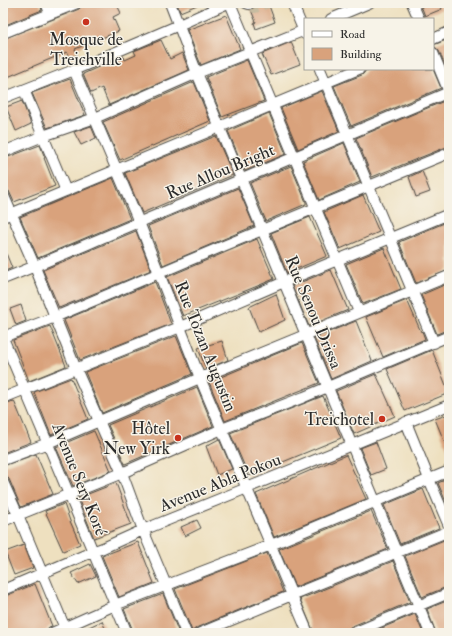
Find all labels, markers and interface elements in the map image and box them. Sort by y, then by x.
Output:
marker: Mosque de Treichville [81,17,91,27]
legend [304,18,434,70]
text: Road [340,27,365,42]
place label: Mosque de Treichville [49,29,123,70]
text: Building [340,47,383,62]
street label: Rue Allou Bright [163,139,278,204]
street label: Rue Senou Drissa [280,253,347,373]
street label: Rue Tozan Augustin [170,278,241,415]
place label: Treichotel [304,409,375,430]
marker: Treichotel [377,414,387,424]
place label: Hôtel New Yirk [103,418,171,459]
street label: Avenue Sery Koré [46,419,112,540]
marker: Hôtel New Yirk [173,433,183,443]
street label: Avenue Abla Pokou [155,448,284,517]

